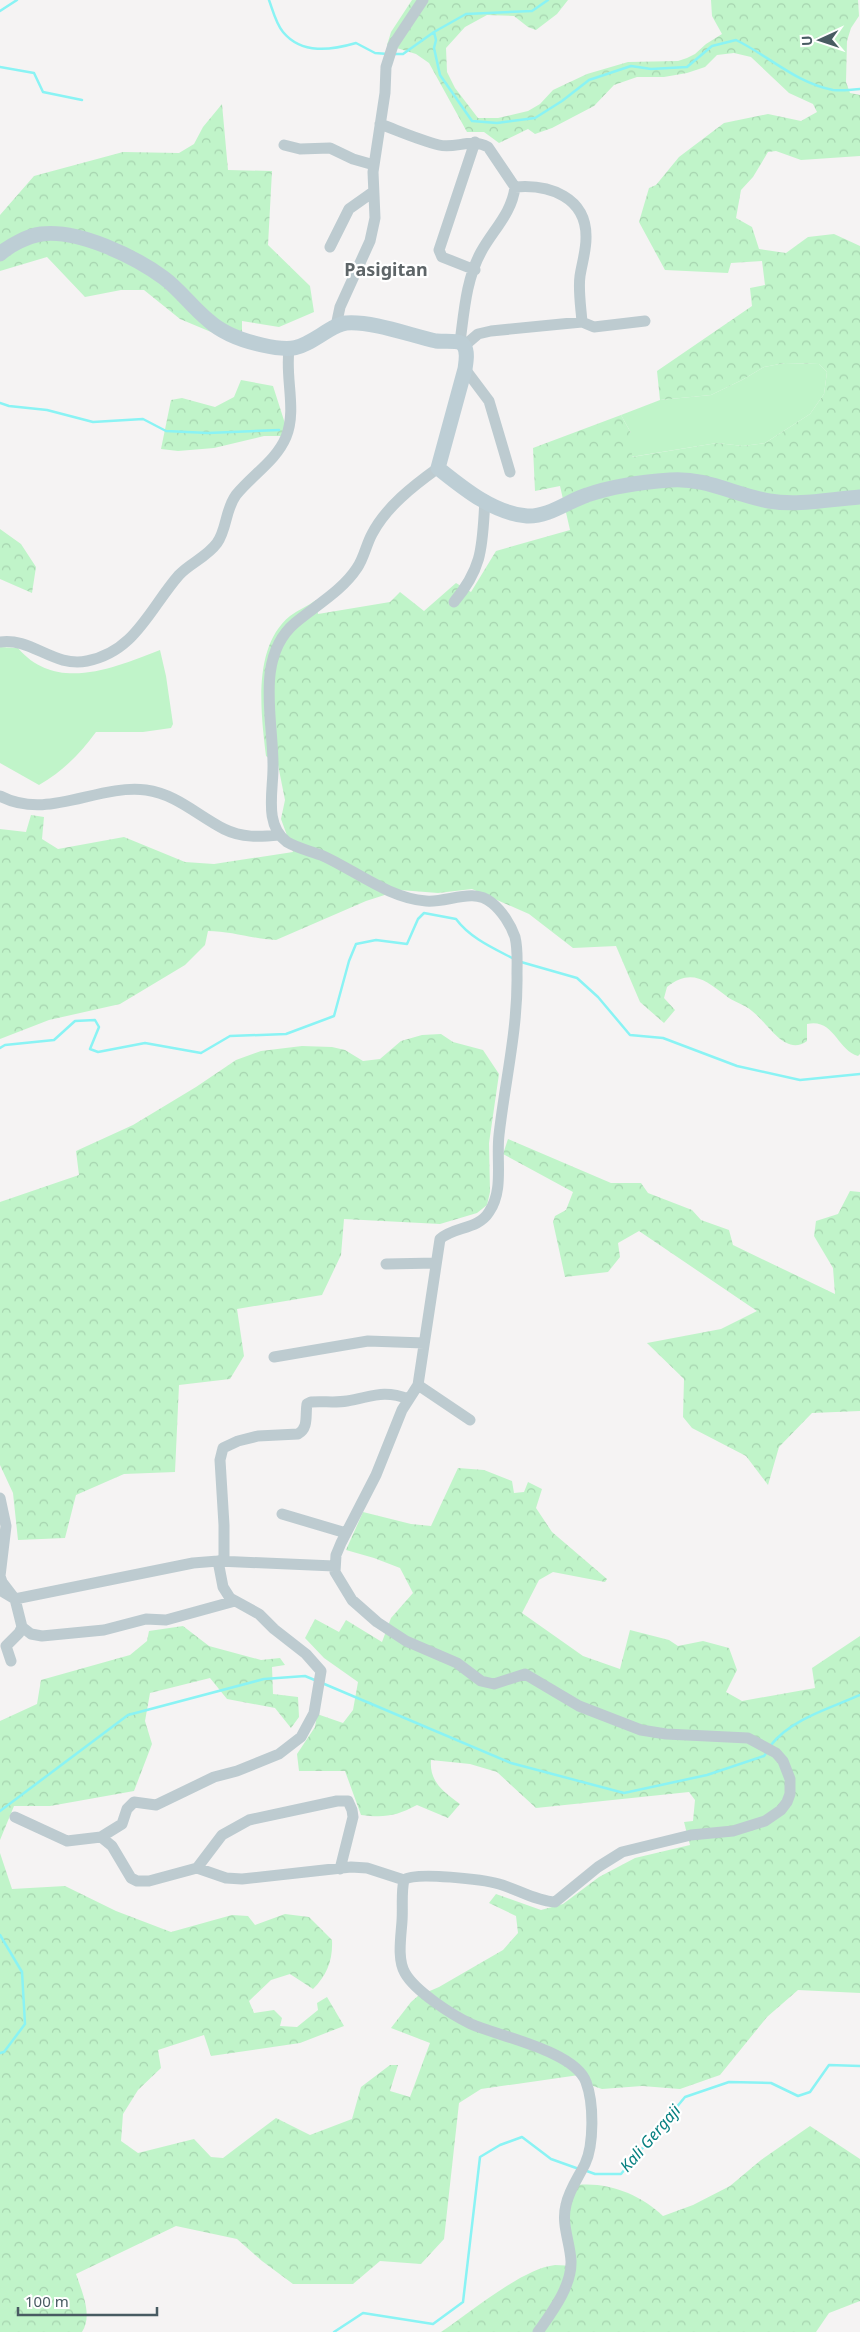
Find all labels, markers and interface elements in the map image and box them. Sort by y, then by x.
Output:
north arrow [795,15,845,65]
text: U [797,35,816,46]
district label: Pasigitan [344,257,428,281]
water label: Kali Gergaji [615,2099,686,2176]
scale bar [18,2284,156,2316]
text: 100 m [25,2291,69,2311]

